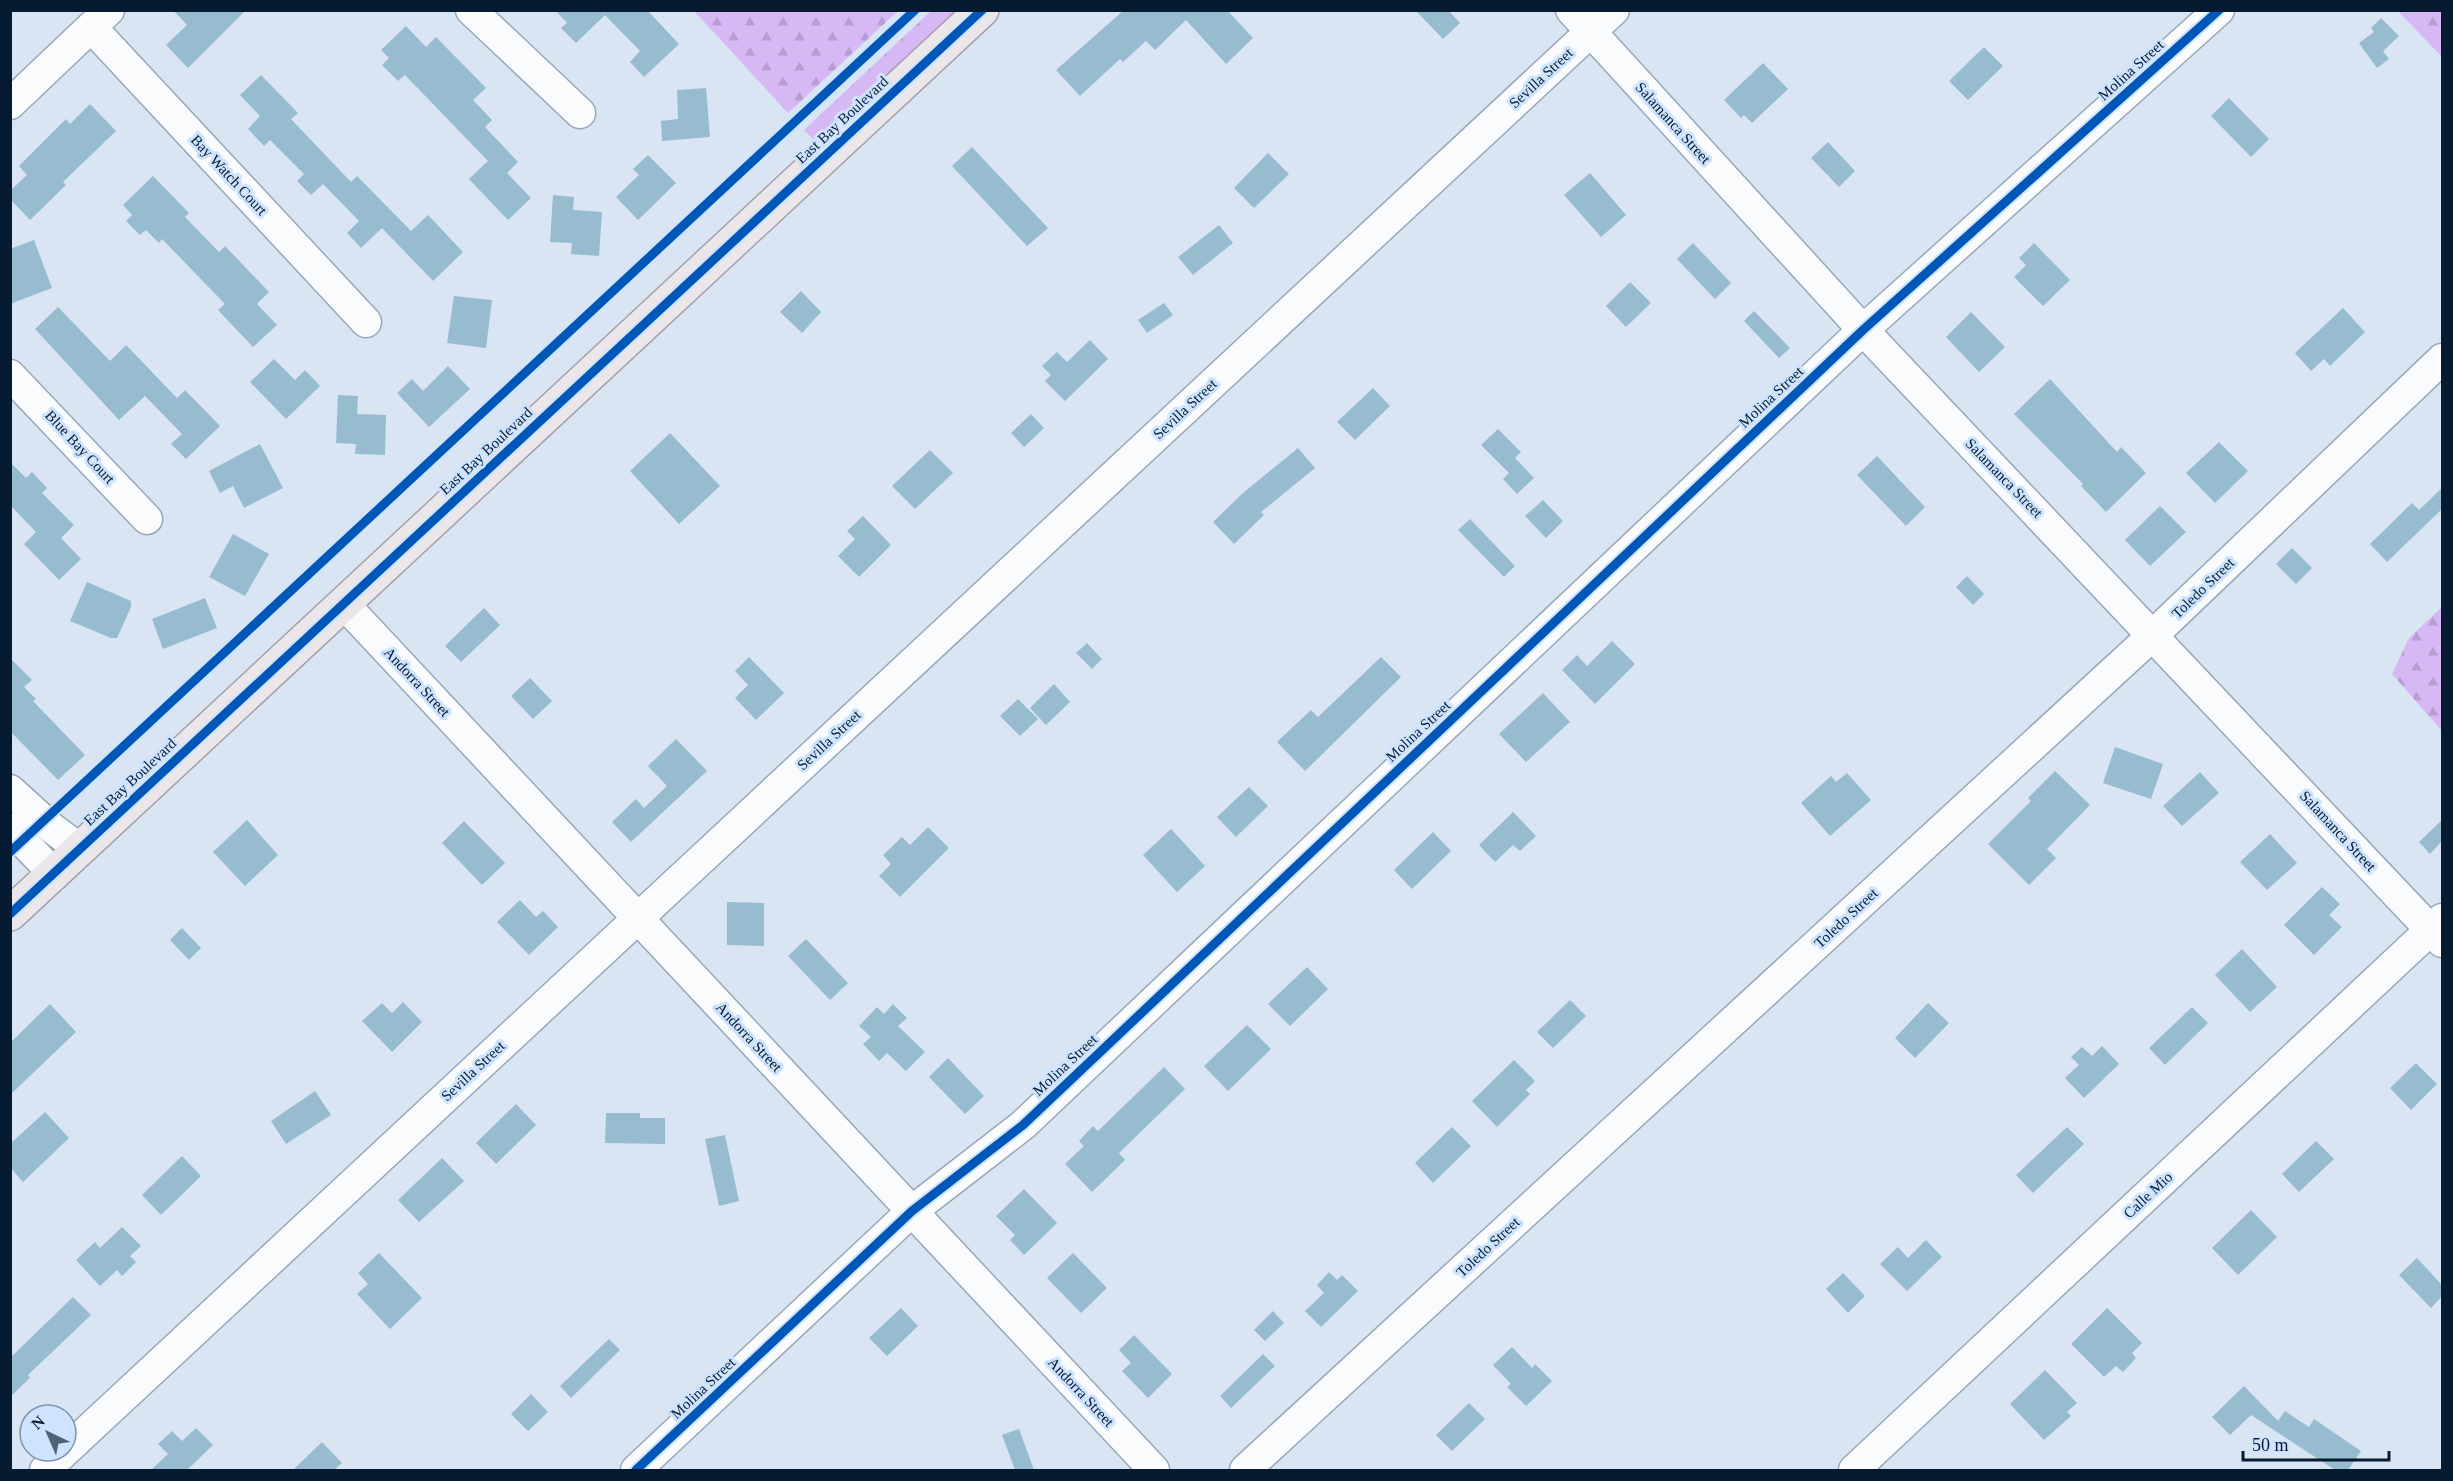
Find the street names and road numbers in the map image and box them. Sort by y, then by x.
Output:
street label: Molina Street [2095,36,2167,103]
street label: Sevilla Street [1506,44,1576,111]
street label: East Bay Boulevard [793,73,892,167]
street label: Salamanca Street [1632,79,1714,167]
street label: Bay Watch Court [188,132,271,219]
street label: Molina Street [1736,363,1807,431]
street label: Sevilla Street [1150,375,1220,442]
street label: East Bay Boulevard [437,404,536,498]
street label: Blue Bay Court [42,407,119,487]
street label: Salamanca Street [1962,435,2046,521]
street label: Toledo Street [2169,554,2238,622]
street label: Andorra Street [381,644,454,721]
street label: Molina Street [1383,697,1454,765]
street label: Sevilla Street [794,706,864,773]
street label: East Bay Boulevard [81,735,180,829]
street label: Salamanca Street [2297,788,2380,875]
street label: Toledo Street [1811,884,1881,951]
street label: Andorra Street [713,999,786,1076]
street label: Molina Street [1030,1031,1101,1099]
street label: Sevilla Street [438,1037,508,1104]
street label: Calle Mio [2120,1169,2176,1221]
street label: Toledo Street [1453,1213,1523,1280]
street label: Molina Street [668,1354,739,1422]
street label: Andorra Street [1045,1354,1118,1431]

